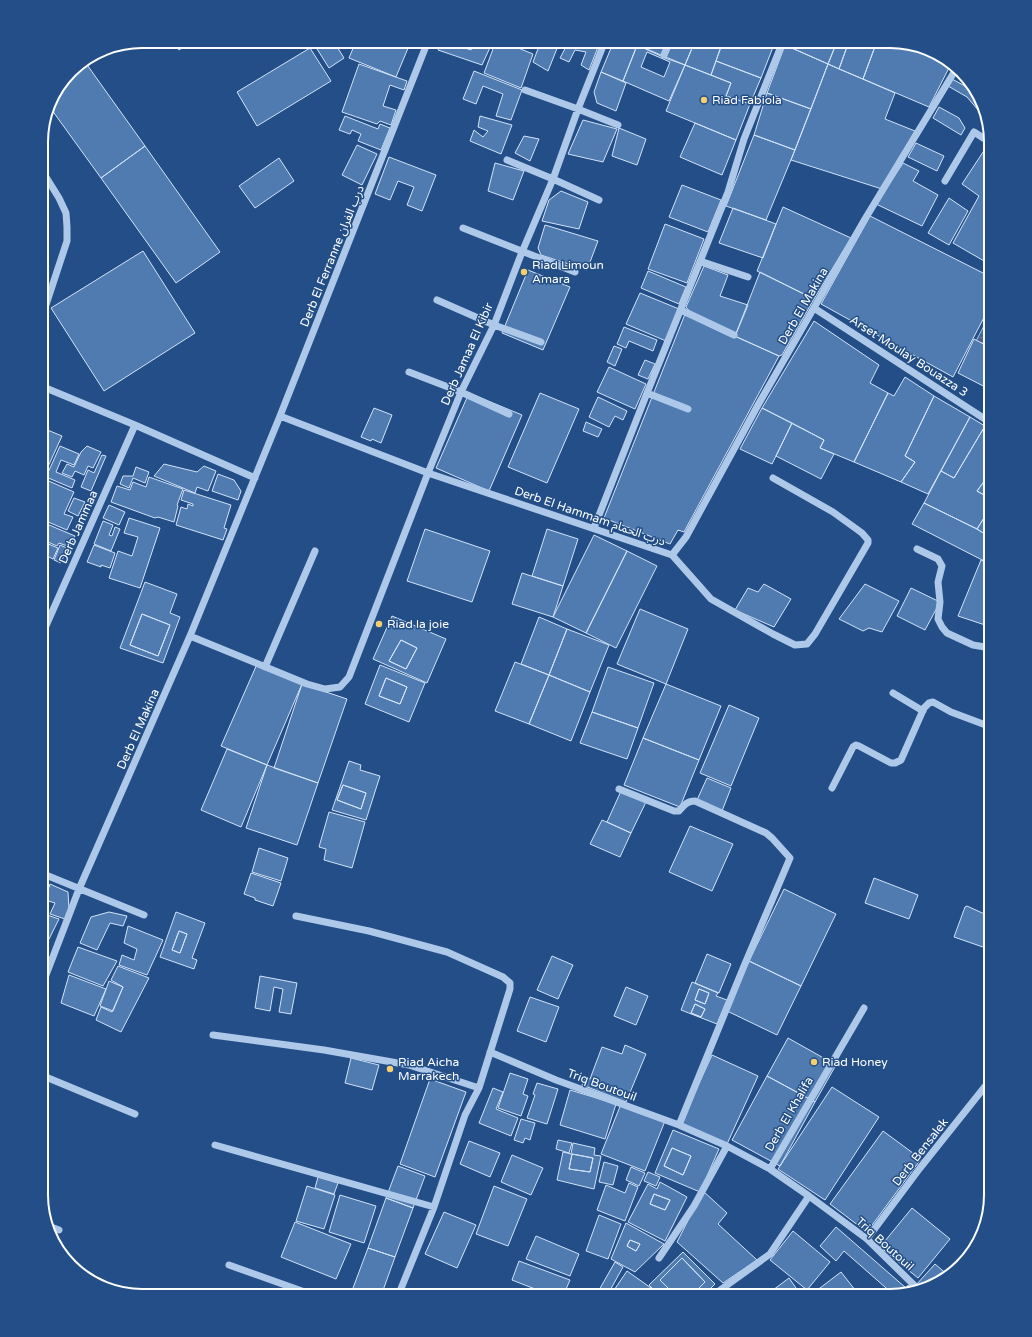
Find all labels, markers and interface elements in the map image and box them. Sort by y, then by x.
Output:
place label: Riad Fabiola [712,93,782,107]
marker: Riad Fabiola [699,95,709,105]
street label: Derb El Ferranne درب الفران [297,183,367,329]
place label: Riad Limoun Amara [532,258,604,286]
street label: Derb El Makina [775,265,831,347]
marker: Riad Limoun Amara [519,267,529,277]
street label: Derb Jamaa El Kibir [438,300,496,407]
street label: Arset Moulay Bouazza 3 [847,313,971,399]
street label: Derb El Hammam درب الحمام [512,484,667,550]
street label: Derb Jammaa [56,488,100,566]
place label: Riad la joie [387,617,449,631]
marker: Riad la joie [374,619,384,629]
street label: Derb El Makina [114,687,162,771]
place label: Riad Aicha Marrakech [398,1055,459,1083]
place label: Riad Honey [822,1055,888,1069]
marker: Riad Honey [809,1057,819,1067]
marker: Riad Aicha Marrakech [385,1064,395,1074]
street label: Triq Boutouil [565,1066,639,1104]
street label: Derb El Khalifa [762,1074,816,1154]
street label: Derb Bensalek [889,1115,951,1189]
street label: Triq Boutouil [853,1214,917,1274]

